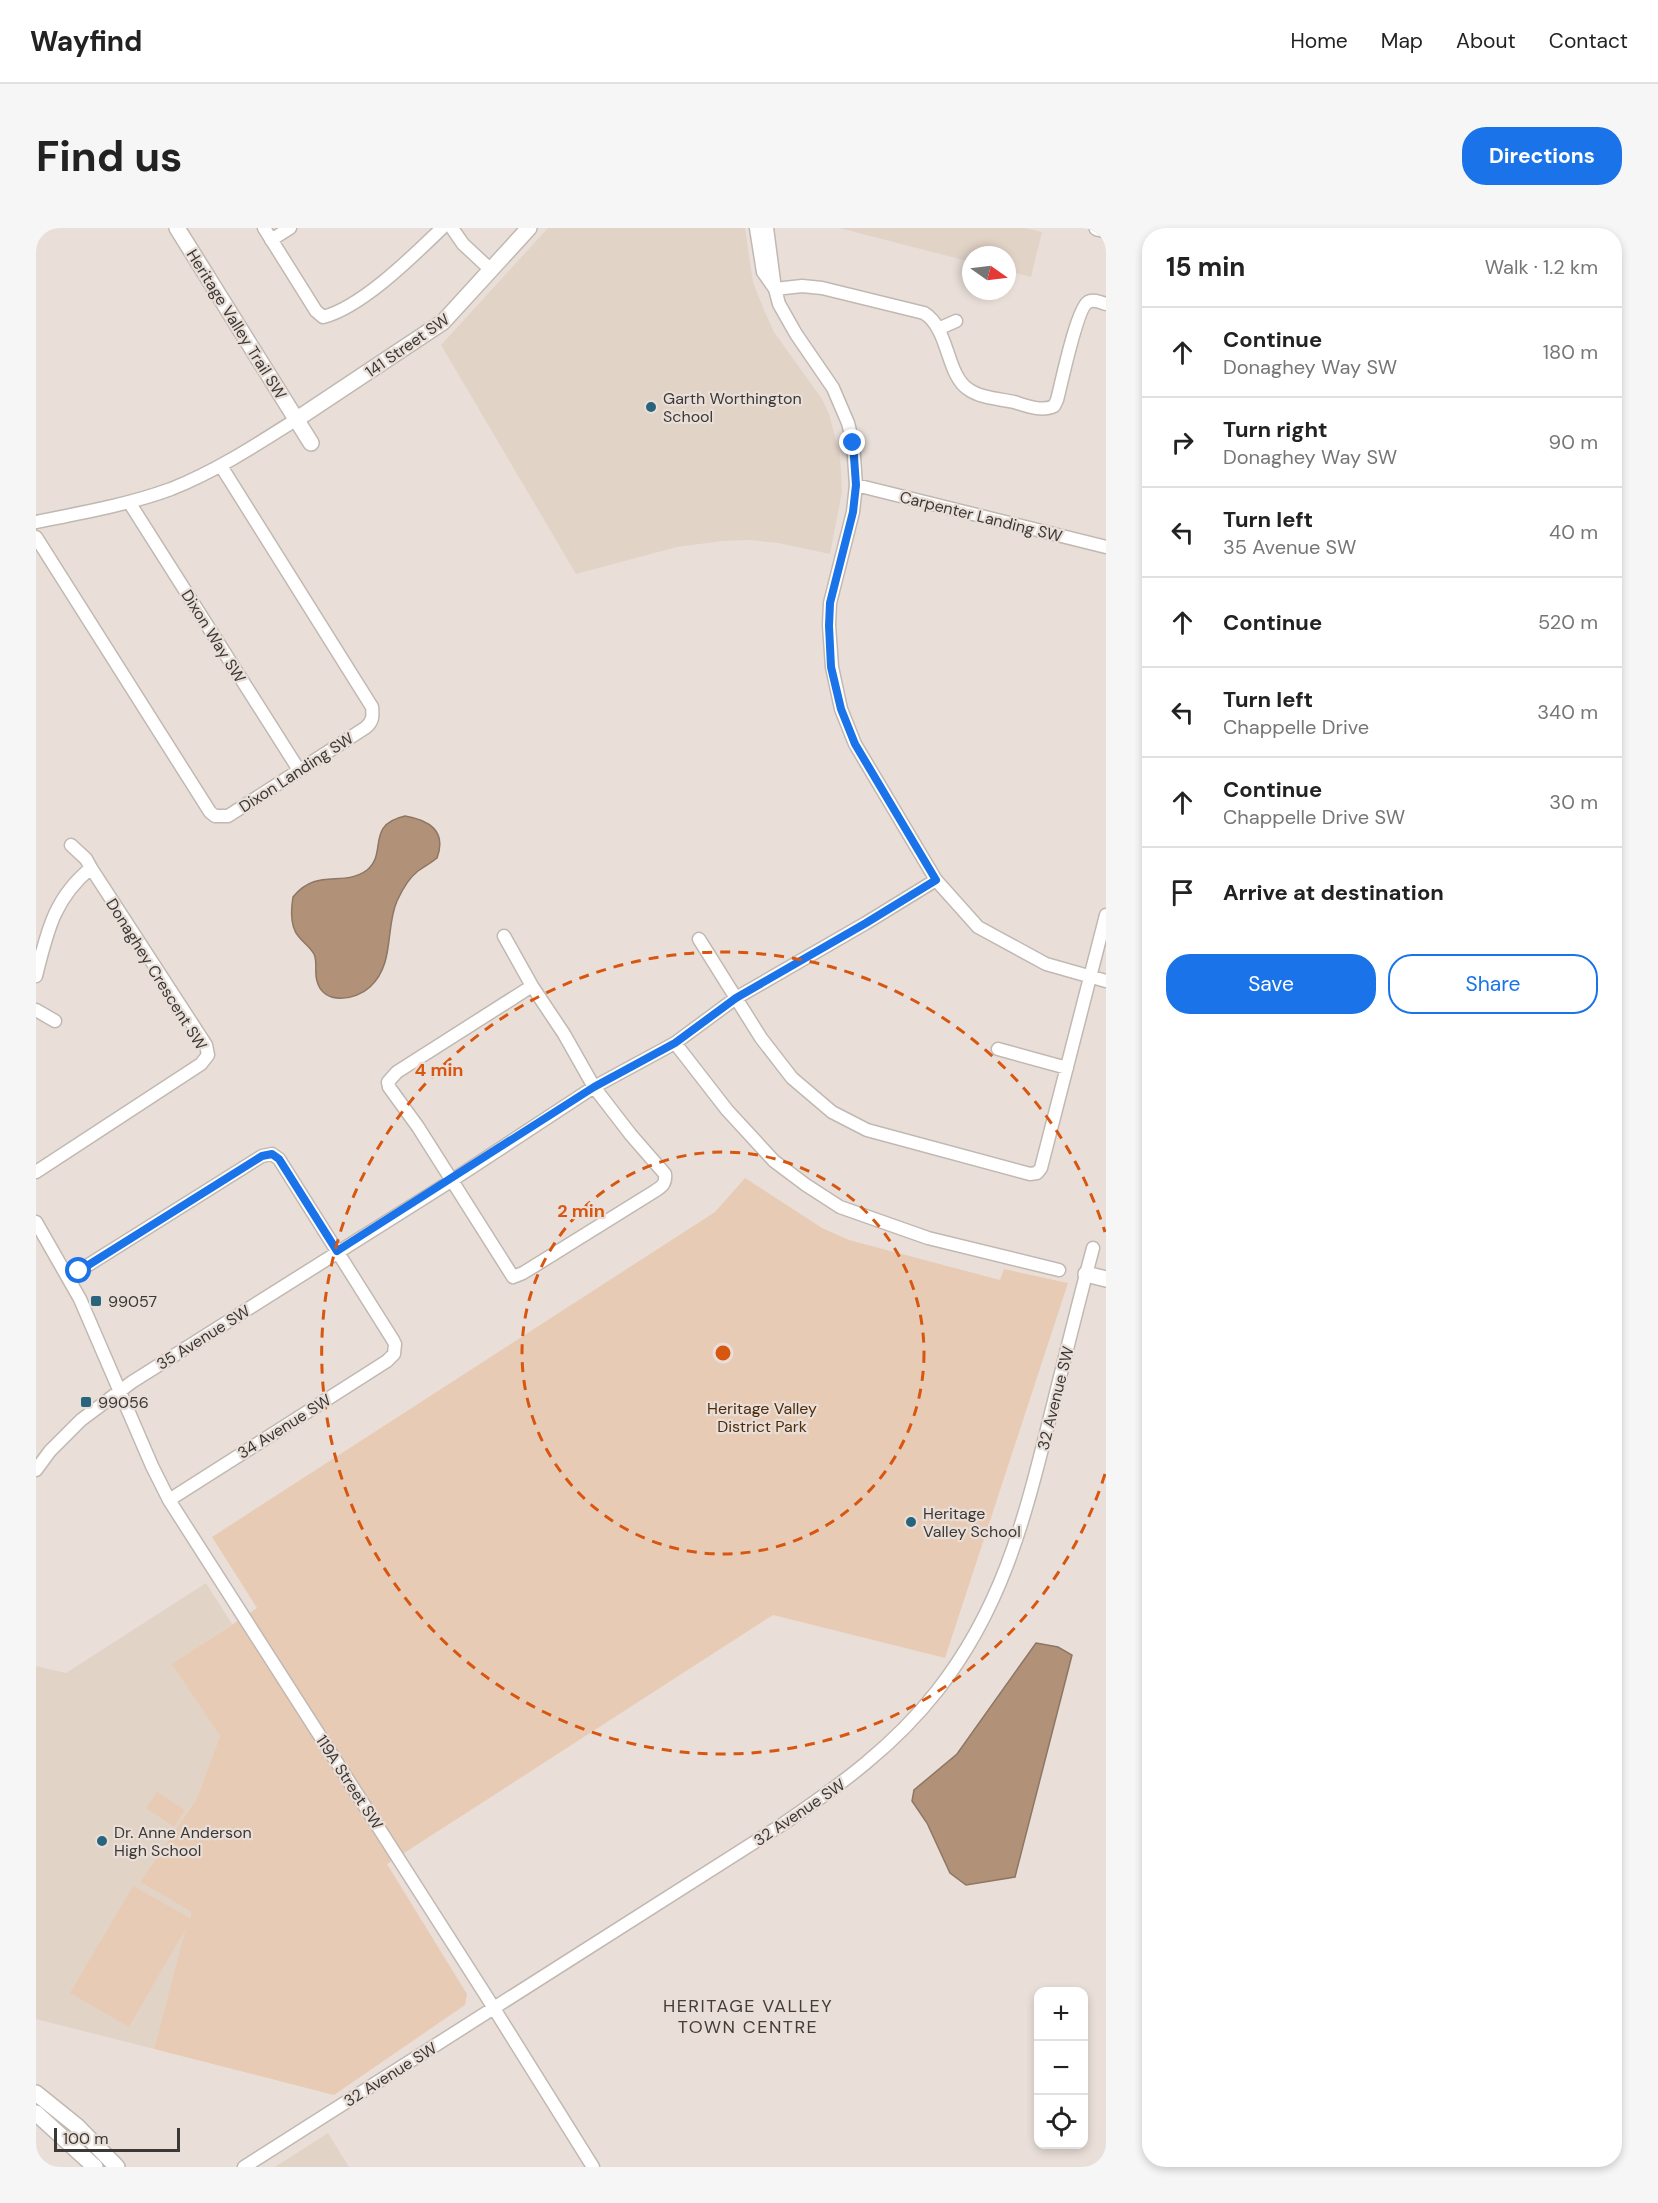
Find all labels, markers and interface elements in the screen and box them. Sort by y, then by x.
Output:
text: Wayfind [30,23,142,60]
text: Home [1290,27,1348,55]
text: Map [1381,27,1423,55]
text: About [1456,27,1516,55]
text: Contact [1549,27,1628,55]
button: Directions [1462,127,1622,185]
text: Find us [36,129,182,184]
street label: Heritage Valley Trail SW [182,245,292,404]
north arrow [962,246,1016,300]
text: 15 min [1166,250,1245,284]
text: Walk · 1.2 km [1485,254,1598,280]
street label: 141 Street SW [361,308,454,382]
text: Continue [1223,325,1322,354]
icon: ahead [1166,336,1199,369]
text: 180 m [1543,339,1598,365]
text: Donaghey Way SW [1223,354,1397,380]
place label: Garth Worthington School [663,388,802,427]
marker: Garth Worthington School [644,400,658,414]
text: Turn right [1223,415,1328,444]
icon: right [1166,426,1199,459]
route end [839,429,865,455]
text: 90 m [1549,429,1598,455]
text: Donaghey Way SW [1223,444,1397,470]
street label: Carpenter Landing SW [897,486,1065,547]
text: Turn left [1223,505,1313,534]
icon: left [1166,516,1199,549]
text: 40 m [1549,519,1598,545]
text: 35 Avenue SW [1223,534,1356,560]
street label: Dixon Way SW [177,586,251,687]
icon: ahead [1166,606,1199,639]
text: Continue [1223,608,1322,637]
text: 520 m [1538,609,1598,635]
text: Turn left [1223,685,1313,714]
icon: left [1166,696,1199,729]
text: 340 m [1537,699,1598,725]
text: Chappelle Drive [1223,714,1369,740]
street label: Dixon Landing SW [235,727,358,817]
text: Continue [1223,775,1322,804]
icon: ahead [1166,786,1199,819]
text: 30 m [1549,789,1598,815]
text: Chappelle Drive SW [1223,804,1405,830]
icon: arrive [1166,876,1199,909]
text: Arrive at destination [1223,878,1444,907]
street label: Donaghey Crescent SW [101,894,212,1055]
button: Save [1166,954,1376,1014]
button: Share [1388,954,1598,1014]
text: 4 min [415,1058,463,1082]
text: 2 min [557,1199,605,1223]
route start [65,1257,91,1283]
place label: 99057 [108,1291,157,1312]
marker: 99057 [89,1294,103,1308]
street label: 35 Avenue SW [153,1300,254,1375]
centre of rings [713,1343,733,1363]
street label: 32 Avenue SW [1032,1344,1079,1452]
street label: 34 Avenue SW [234,1389,335,1464]
place label: 99056 [98,1392,149,1413]
marker: 99056 [79,1395,93,1409]
park label: Heritage Valley District Park [707,1398,817,1437]
place label: Heritage Valley School [923,1503,1021,1542]
marker: Heritage Valley School [904,1515,918,1529]
street label: 119A Street SW [311,1731,388,1834]
street label: 32 Avenue SW [749,1774,850,1851]
place label: Dr. Anne Anderson High School [114,1822,252,1861]
marker: Dr. Anne Anderson High School [95,1834,109,1848]
map controls [1034,1987,1088,2149]
button: + [1034,1987,1088,2041]
district label: HERITAGE VALLEY TOWN CENTRE [663,1994,833,2039]
street label: 32 Avenue SW [340,2037,441,2111]
button: − [1034,2041,1088,2095]
button: locate [1034,2095,1088,2149]
scale bar [54,2125,180,2152]
text: 100 m [63,2128,108,2149]

